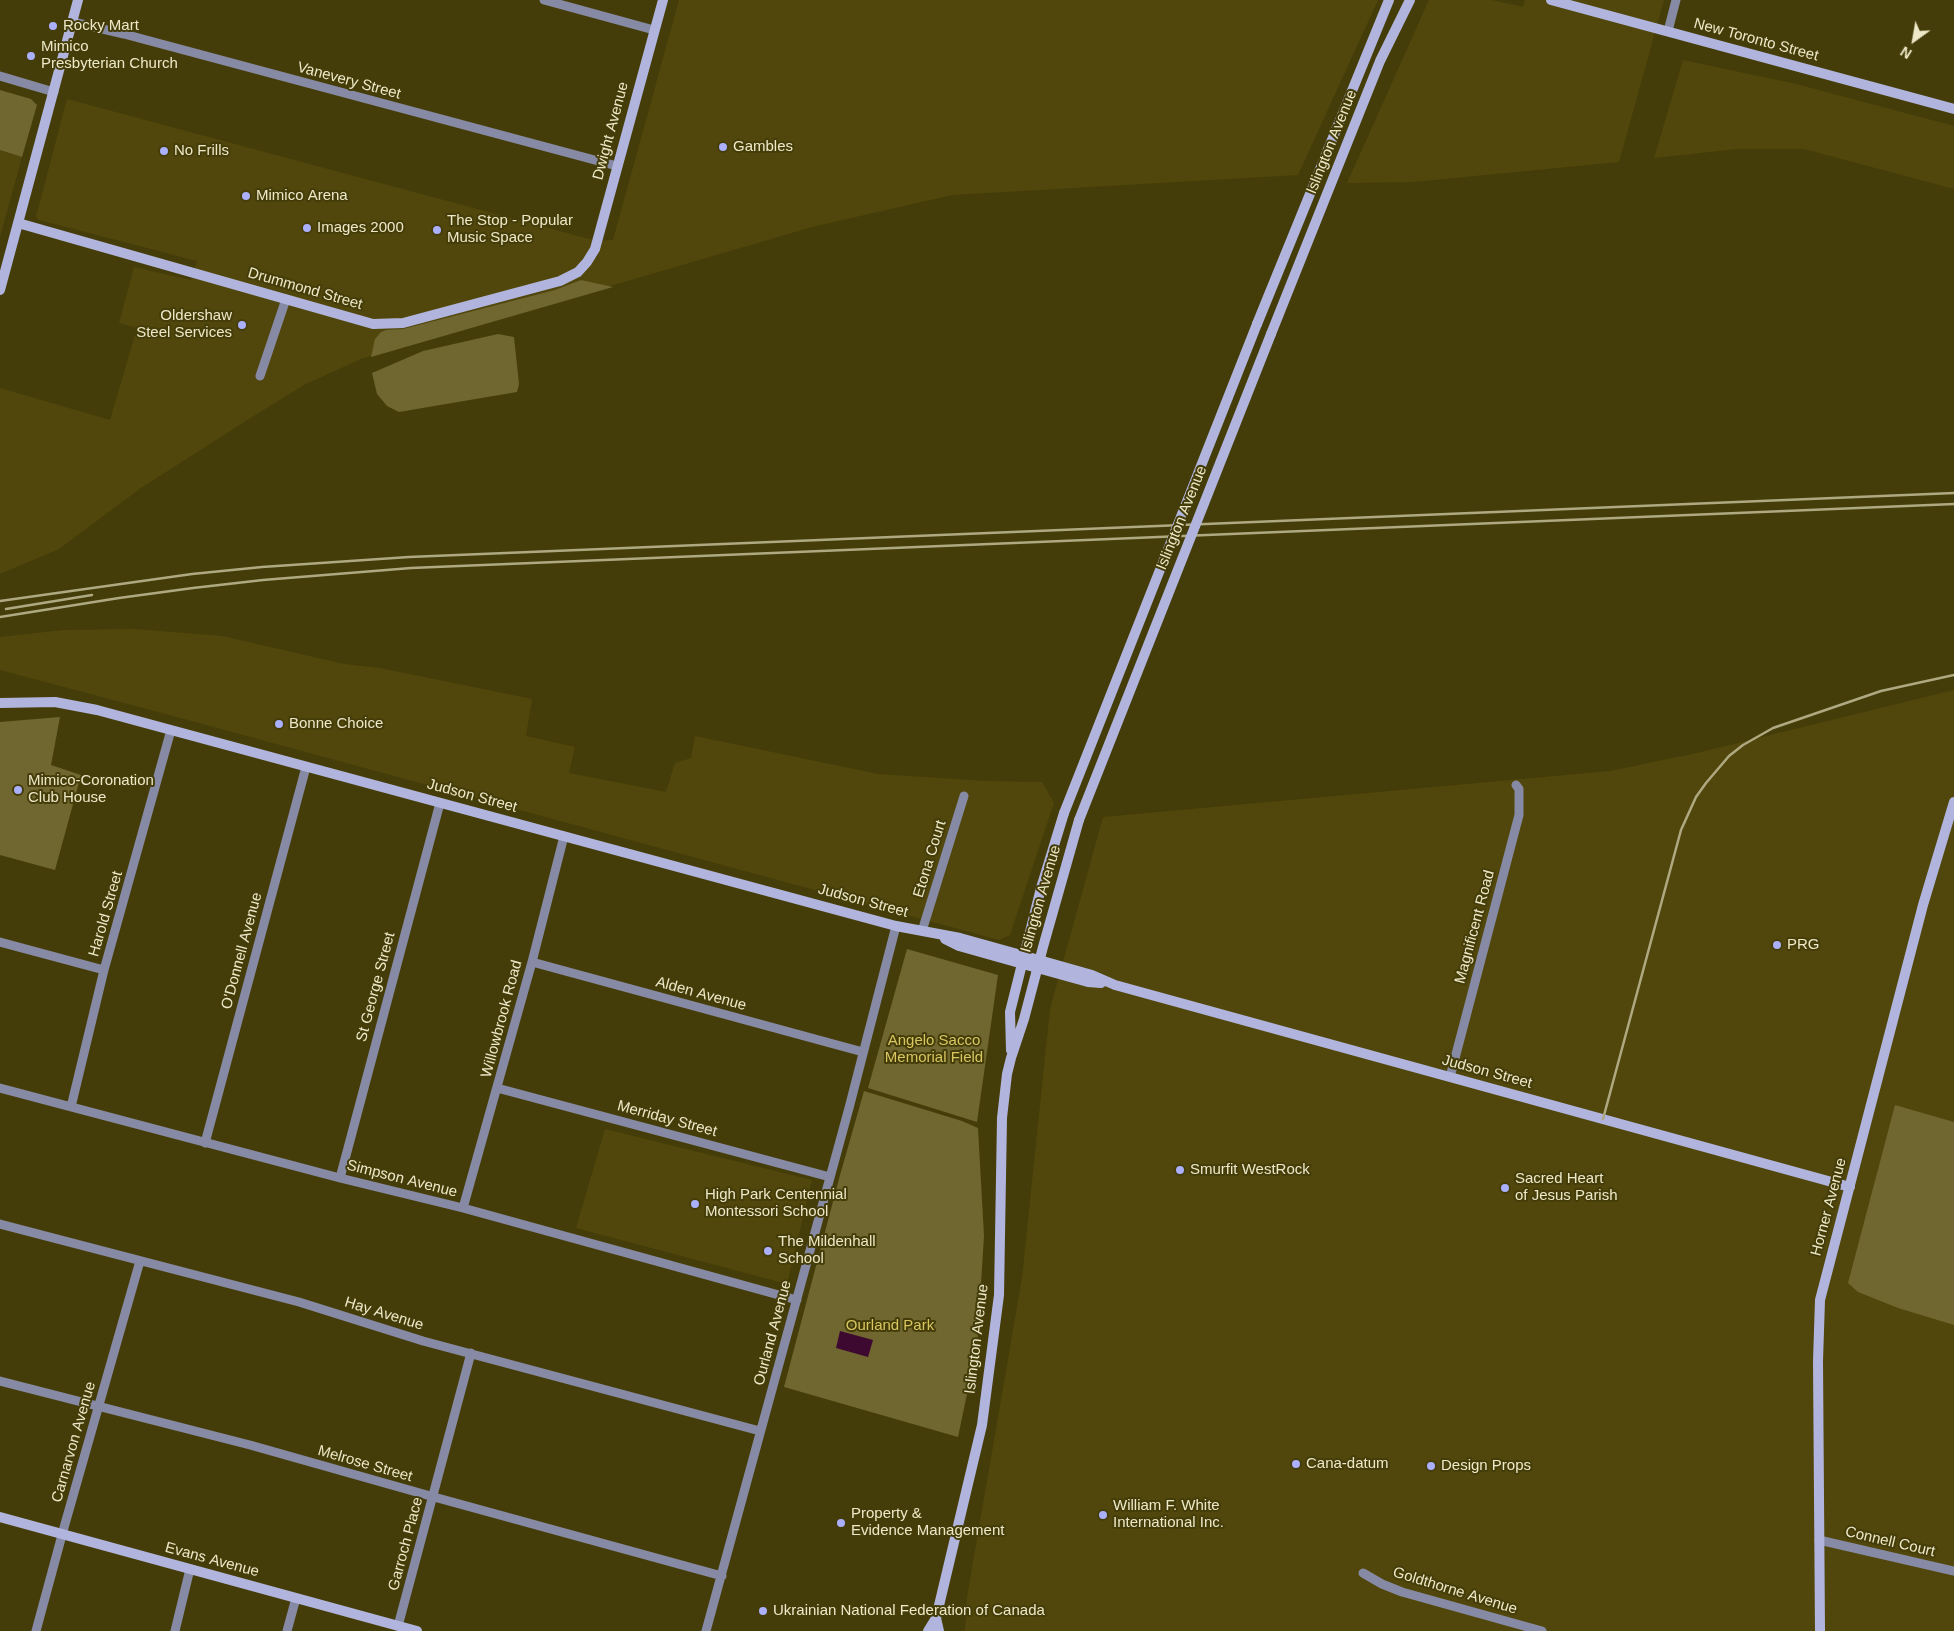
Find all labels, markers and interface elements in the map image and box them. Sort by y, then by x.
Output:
street label: New Toronto Street [1692,15,1820,65]
north arrow [1889,15,1939,65]
place label: Rocky Mart [63,17,139,35]
marker: Rocky Mart [47,20,59,32]
place label: Mimico Presbyterian Church [41,38,178,73]
text: N [1898,43,1915,62]
marker: Mimico Presbyterian Church [25,50,37,62]
street label: Vanevery Street [295,59,403,103]
street label: Dwight Avenue [589,80,633,182]
street label: Islington Avenue [1303,87,1361,197]
place label: Gambles [733,138,793,156]
marker: Gambles [717,141,729,153]
place label: No Frills [174,142,229,160]
marker: No Frills [158,145,170,157]
place label: Mimico Arena [256,187,348,205]
marker: Mimico Arena [240,190,252,202]
place label: The Stop - Popular Music Space [447,212,573,247]
place label: Images 2000 [317,219,404,237]
marker: Images 2000 [301,222,313,234]
marker: The Stop - Popular Music Space [431,224,443,236]
street label: Drummond Street [246,264,364,314]
place label: Oldershaw Steel Services [136,307,232,342]
marker: Oldershaw Steel Services [236,319,248,331]
street label: Islington Avenue [1153,463,1211,573]
place label: Bonne Choice [289,715,383,733]
marker: Bonne Choice [273,718,285,730]
place label: Mimico-Coronation Club House [28,772,154,807]
street label: Judson Street [425,775,519,817]
marker: Mimico-Coronation Club House [12,784,24,796]
street label: Etona Court [910,818,950,900]
street label: Islington Avenue [1017,843,1065,955]
street label: Magnificent Road [1451,868,1499,986]
street label: Harold Street [85,869,127,959]
street label: Judson Street [816,880,910,922]
street label: O'Donnell Avenue [218,891,266,1011]
street label: St George Street [353,930,399,1044]
place label: PRG [1787,936,1820,954]
marker: PRG [1771,939,1783,951]
street label: Willowbrook Road [478,958,526,1080]
street label: Alden Avenue [654,973,748,1015]
park label: Angelo Sacco Memorial Field [885,1032,983,1067]
street label: Judson Street [1440,1051,1534,1093]
street label: Merriday Street [615,1097,719,1141]
street label: Horner Avenue [1807,1156,1851,1258]
street label: Simpson Avenue [345,1157,459,1201]
place label: Smurfit WestRock [1190,1161,1310,1179]
marker: Smurfit WestRock [1174,1164,1186,1176]
place label: Sacred Heart of Jesus Parish [1515,1170,1618,1205]
marker: Sacred Heart of Jesus Parish [1499,1182,1511,1194]
place label: High Park Centennial Montessori School [705,1186,847,1221]
marker: High Park Centennial Montessori School [689,1198,701,1210]
place label: The Mildenhall School [778,1233,876,1268]
marker: The Mildenhall School [762,1245,774,1257]
street label: Ourland Avenue [750,1278,796,1388]
street label: Islington Avenue [961,1283,993,1395]
street label: Hay Avenue [342,1293,426,1335]
park label: Ourland Park [846,1317,934,1335]
street label: Carnarvon Avenue [48,1380,100,1504]
street label: Melrose Street [316,1442,414,1486]
place label: Cana-datum [1306,1455,1389,1473]
place label: Design Props [1441,1457,1531,1475]
marker: Cana-datum [1290,1458,1302,1470]
marker: Design Props [1425,1460,1437,1472]
street label: Garroch Place [385,1495,427,1593]
place label: William F. White International Inc. [1113,1497,1224,1532]
place label: Property & Evidence Management [851,1505,1004,1540]
marker: William F. White International Inc. [1097,1509,1109,1521]
marker: Property & Evidence Management [835,1517,847,1529]
street label: Connell Court [1843,1523,1937,1561]
street label: Evans Avenue [163,1539,261,1581]
street label: Goldthorne Avenue [1391,1564,1519,1618]
place label: Ukrainian National Federation of Canada [773,1602,1045,1620]
marker: Ukrainian National Federation of Canada [757,1605,769,1617]

